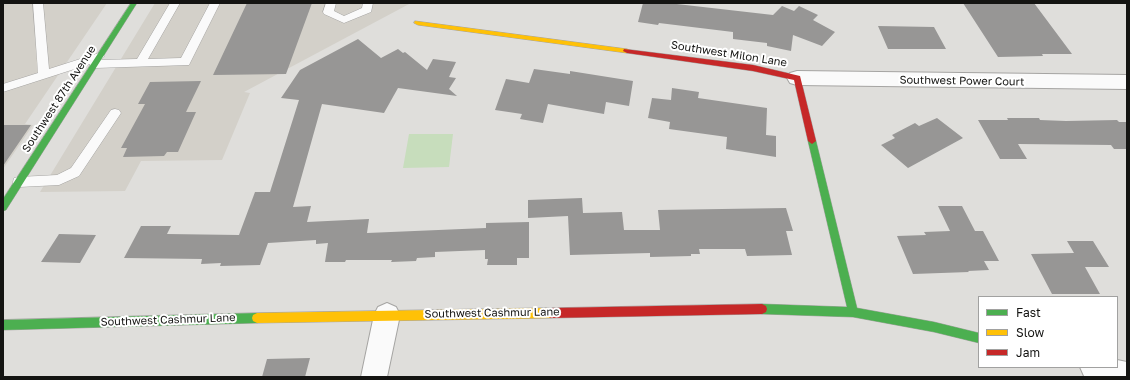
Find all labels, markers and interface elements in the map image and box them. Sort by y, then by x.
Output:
street label: Southwest Milon Lane [670,38,788,70]
street label: Southwest 87th Avenue [19,43,99,155]
street label: Southwest Power Court [899,73,1025,89]
legend [978,296,1118,368]
street label: Southwest Cashmur Lane [424,305,560,321]
text: Fast [1016,305,1041,320]
street label: Southwest Cashmur Lane [100,311,236,329]
text: Slow [1016,325,1044,340]
text: Jam [1016,345,1040,360]

